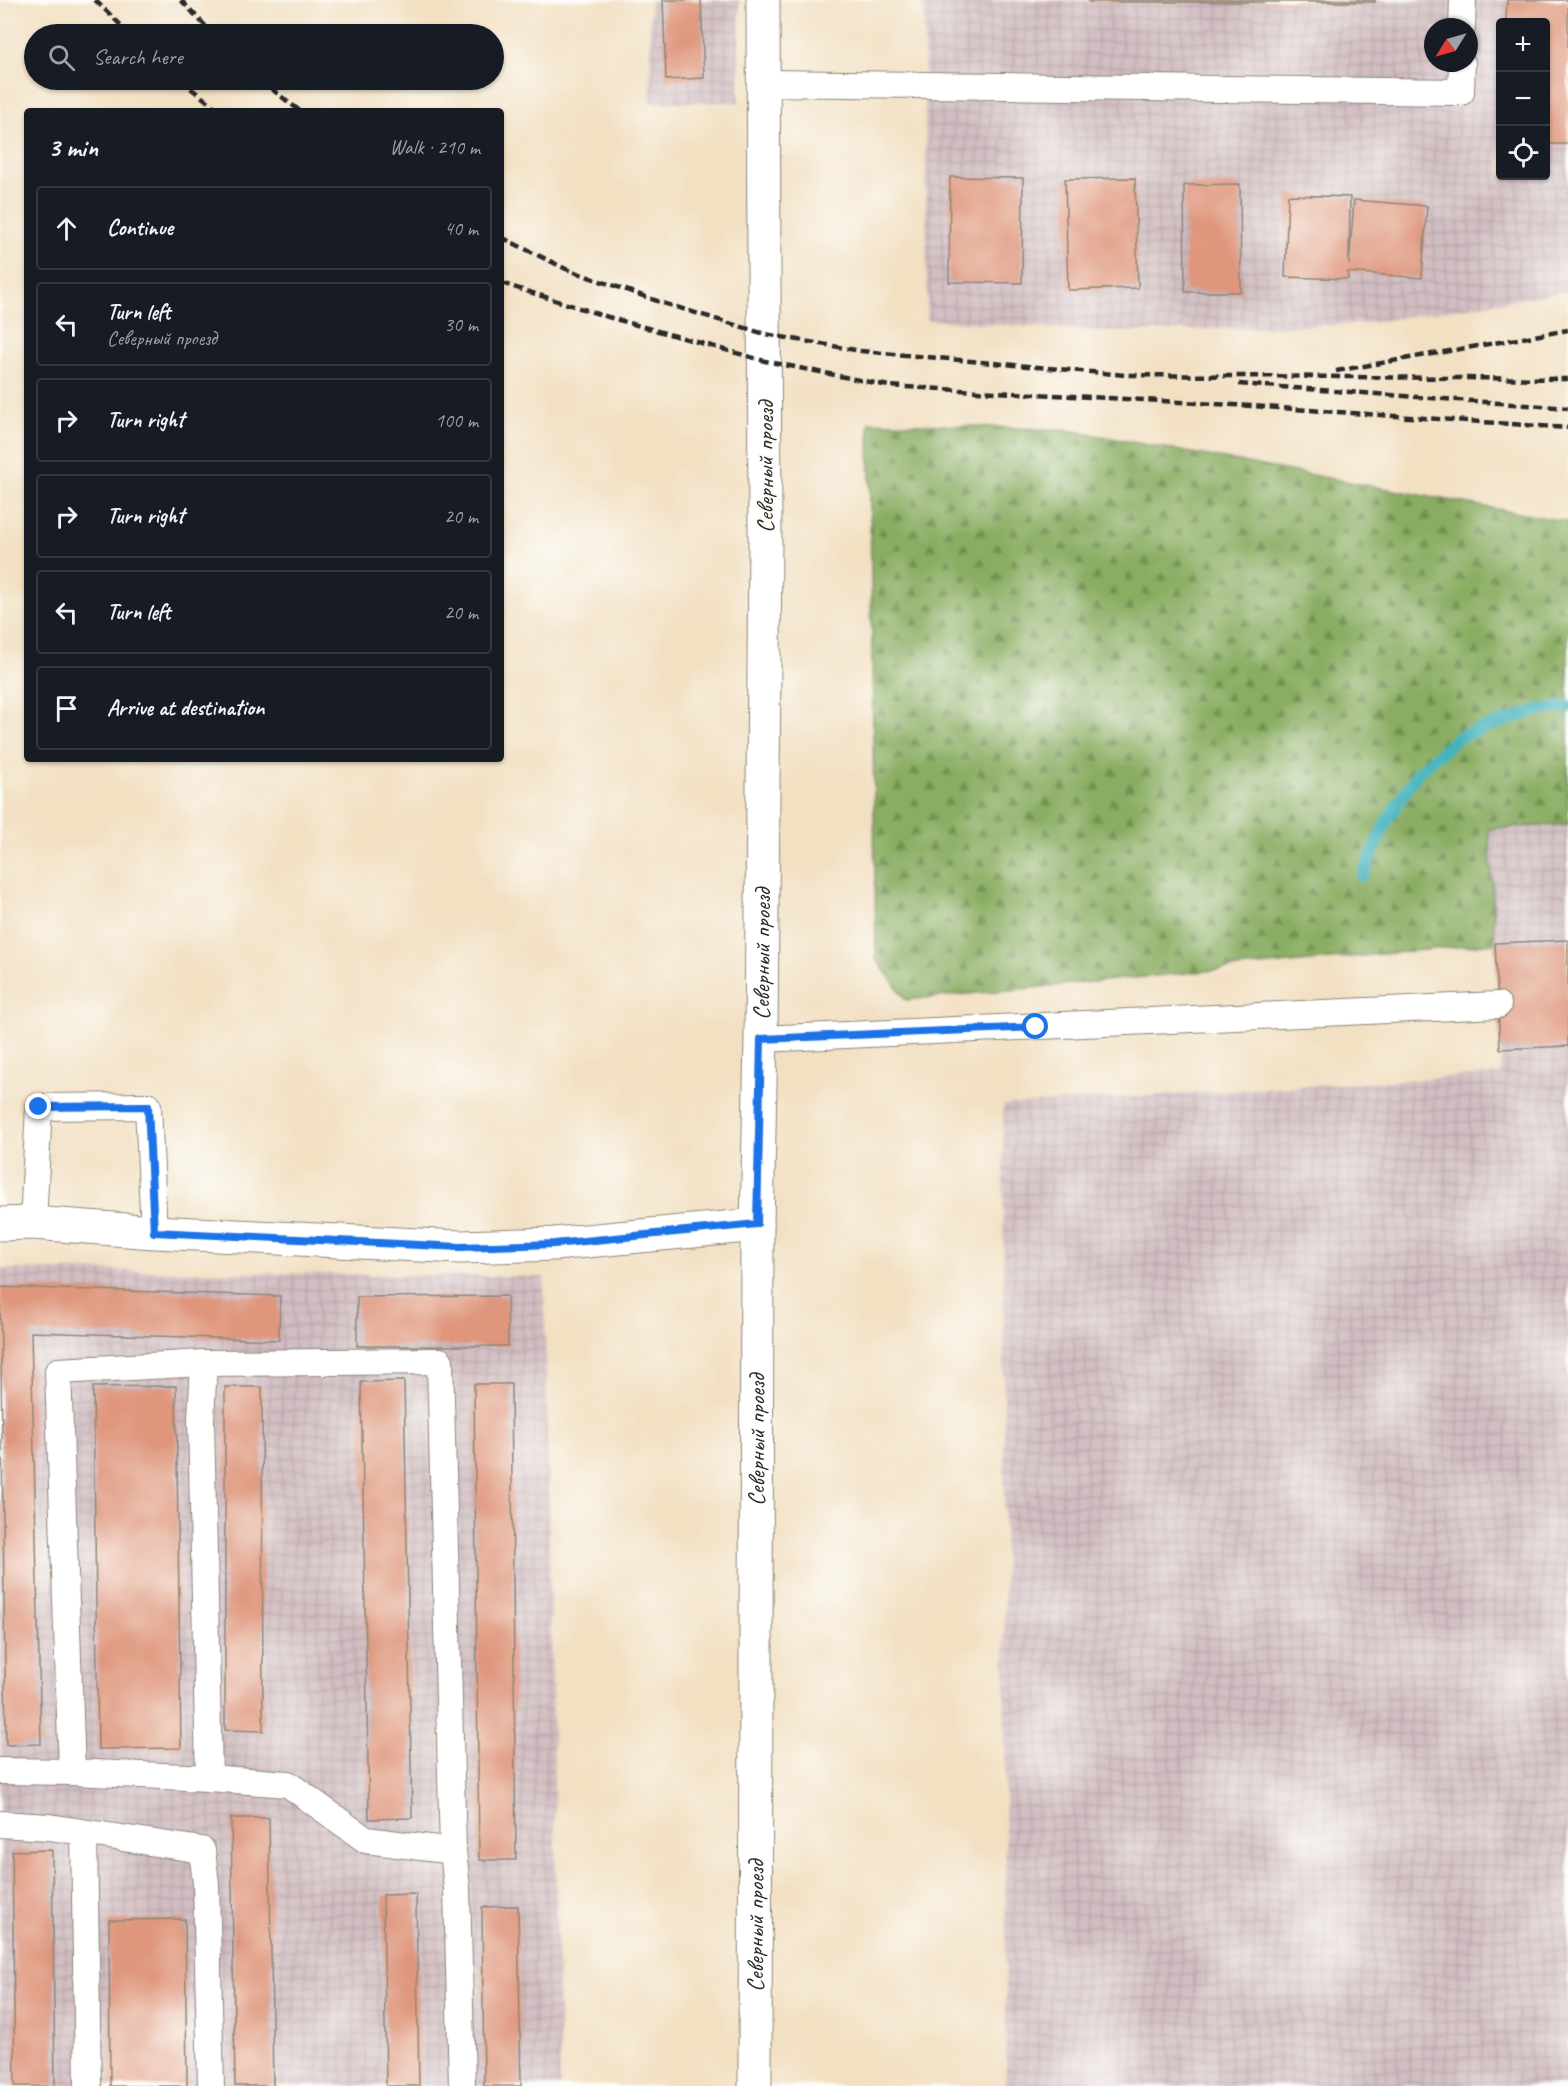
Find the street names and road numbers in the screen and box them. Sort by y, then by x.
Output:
street label: Северный проезд [750,399,780,533]
street label: Северный проезд [746,885,777,1020]
street label: Северный проезд [741,1371,772,1506]
street label: Северный проезд [740,1857,771,1992]

